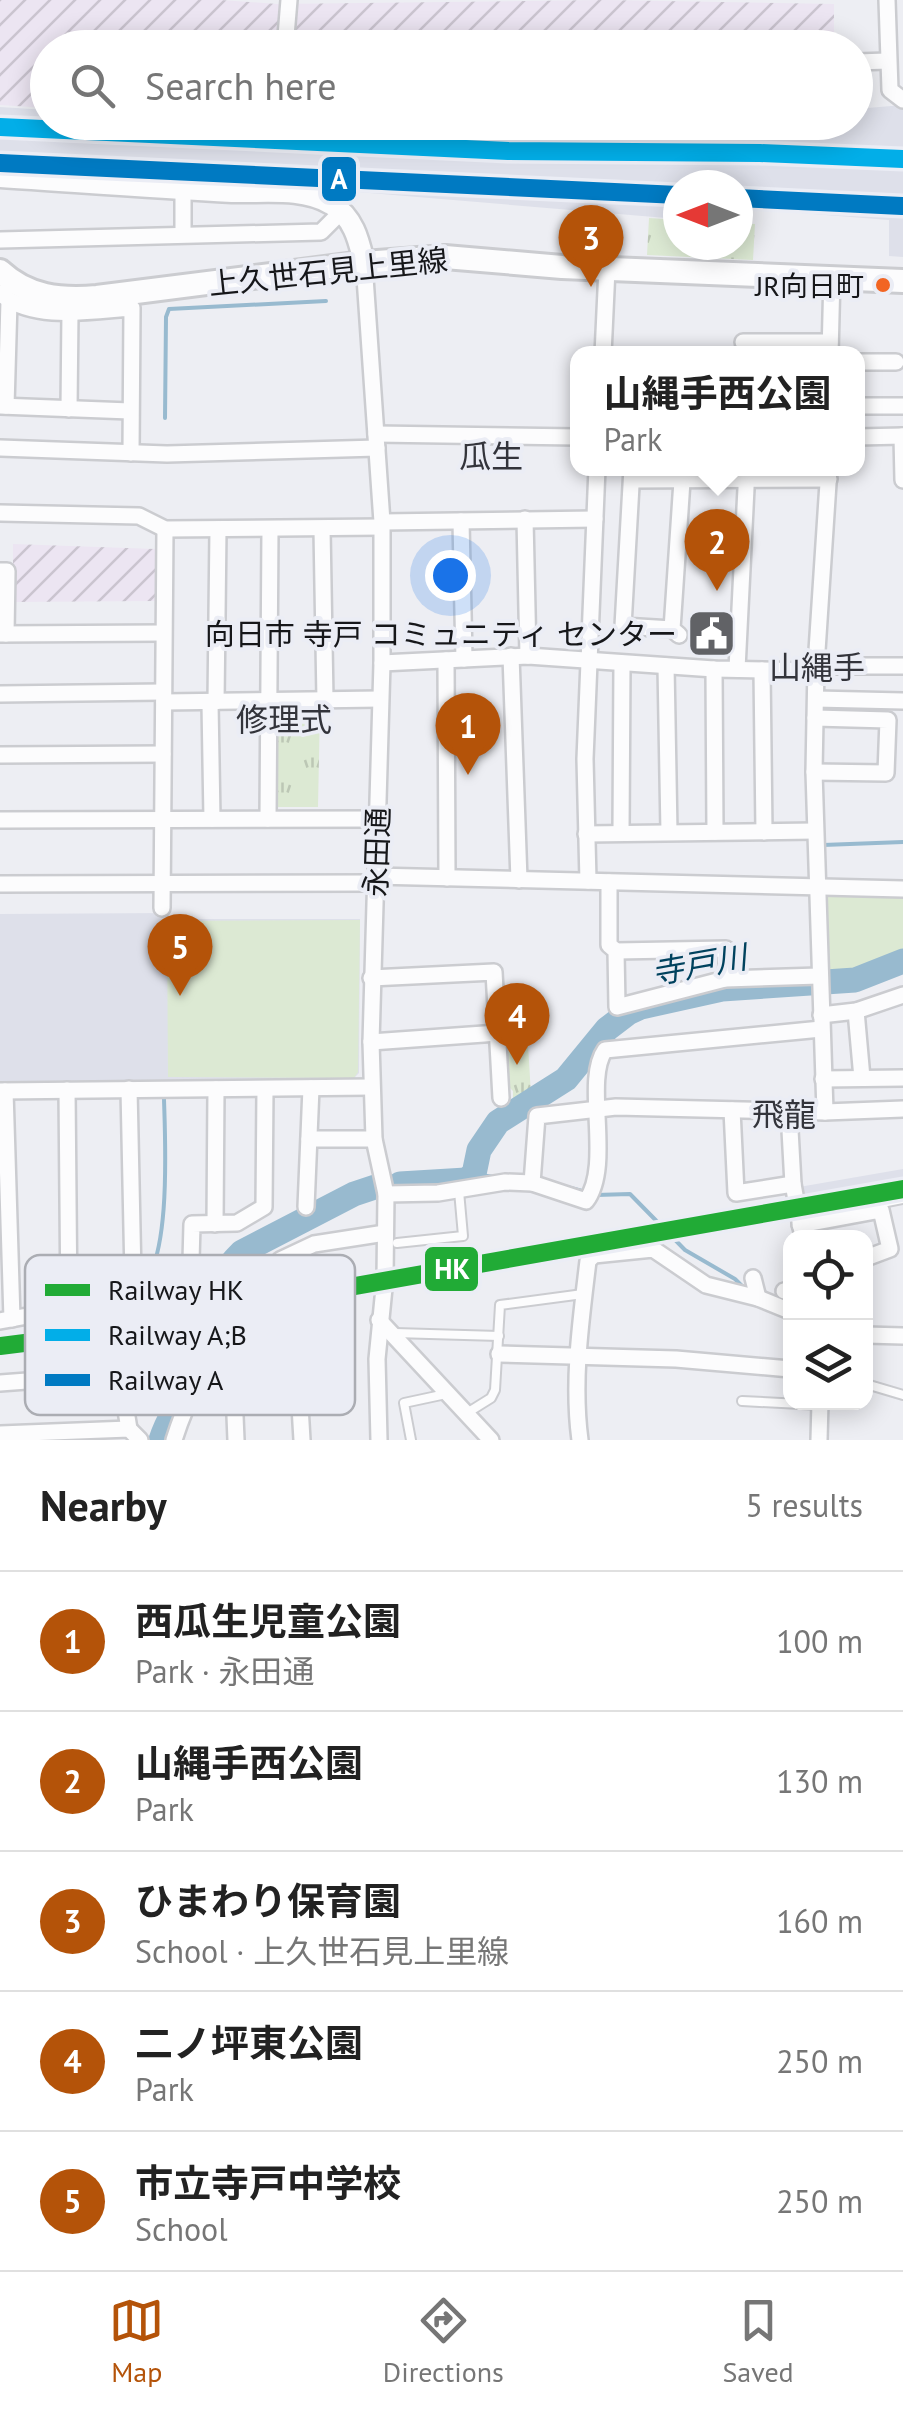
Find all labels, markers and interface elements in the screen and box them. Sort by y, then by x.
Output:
search box [30,30,873,140]
icon: search [65,58,120,113]
text: Search here [145,61,337,110]
line badge: A [320,155,358,203]
text: A [331,160,348,197]
north arrow [663,170,753,260]
pin: 3 [558,204,624,287]
street label: 上久世石見上里線 [207,239,449,303]
place label: JR向日町 [754,267,864,304]
marker: JR向日町 [873,275,893,295]
popup [570,346,865,476]
text: 山縄手西公園 [603,368,832,417]
text: Park [603,418,662,460]
district label: 瓜生 [459,435,523,477]
pin: 2 [684,508,750,591]
your location [425,550,476,601]
public building icon: 向日市 寺戸 コミュニティ センター [686,607,738,659]
place label: 向日市 寺戸 コミュニティ センター [205,614,677,653]
district label: 山縄手 [769,646,865,688]
pin: 1 [436,692,500,775]
district label: 修理式 [236,698,332,740]
street label: 永田通 [355,806,397,898]
pin: 5 [148,914,212,996]
water label: 寺戸川 [648,934,753,993]
pin: 4 [484,982,550,1065]
district label: 飛龍 [752,1093,816,1135]
map controls [783,1230,873,1410]
button: locate [783,1230,873,1320]
line badge: HK [423,1245,480,1293]
text: HK [434,1250,470,1287]
legend [25,1255,355,1415]
text: Railway HK [108,1271,244,1308]
text: Railway A;B [108,1316,247,1353]
button: layers [783,1320,873,1410]
text: Railway A [108,1361,224,1398]
text: Nearby [40,1478,167,1533]
text: 5 results [745,1484,863,1526]
text: 西瓜生児童公園 [135,1596,401,1645]
text: 1 [63,1620,82,1662]
text: 100 m [776,1620,863,1662]
text: Park · 永田通 [135,1650,315,1692]
text: 山縄手西公園 [135,1738,363,1787]
text: 2 [63,1760,82,1802]
text: 130 m [776,1760,863,1802]
text: Park [135,1788,194,1830]
text: ひまわり保育園 [135,1876,401,1925]
text: 3 [63,1900,82,1942]
text: 160 m [776,1900,863,1942]
text: School · 上久世石見上里線 [135,1930,509,1972]
text: 二ノ坪東公園 [135,2018,363,2067]
text: 4 [63,2040,82,2082]
text: 250 m [776,2040,863,2082]
text: Park [135,2068,194,2110]
text: 市立寺戸中学校 [135,2158,401,2207]
text: 5 [63,2180,82,2222]
text: 250 m [776,2180,863,2222]
text: School [135,2208,228,2250]
tab: Map [109,2293,164,2390]
tab: Directions [383,2293,504,2390]
tab: Saved [722,2293,794,2390]

